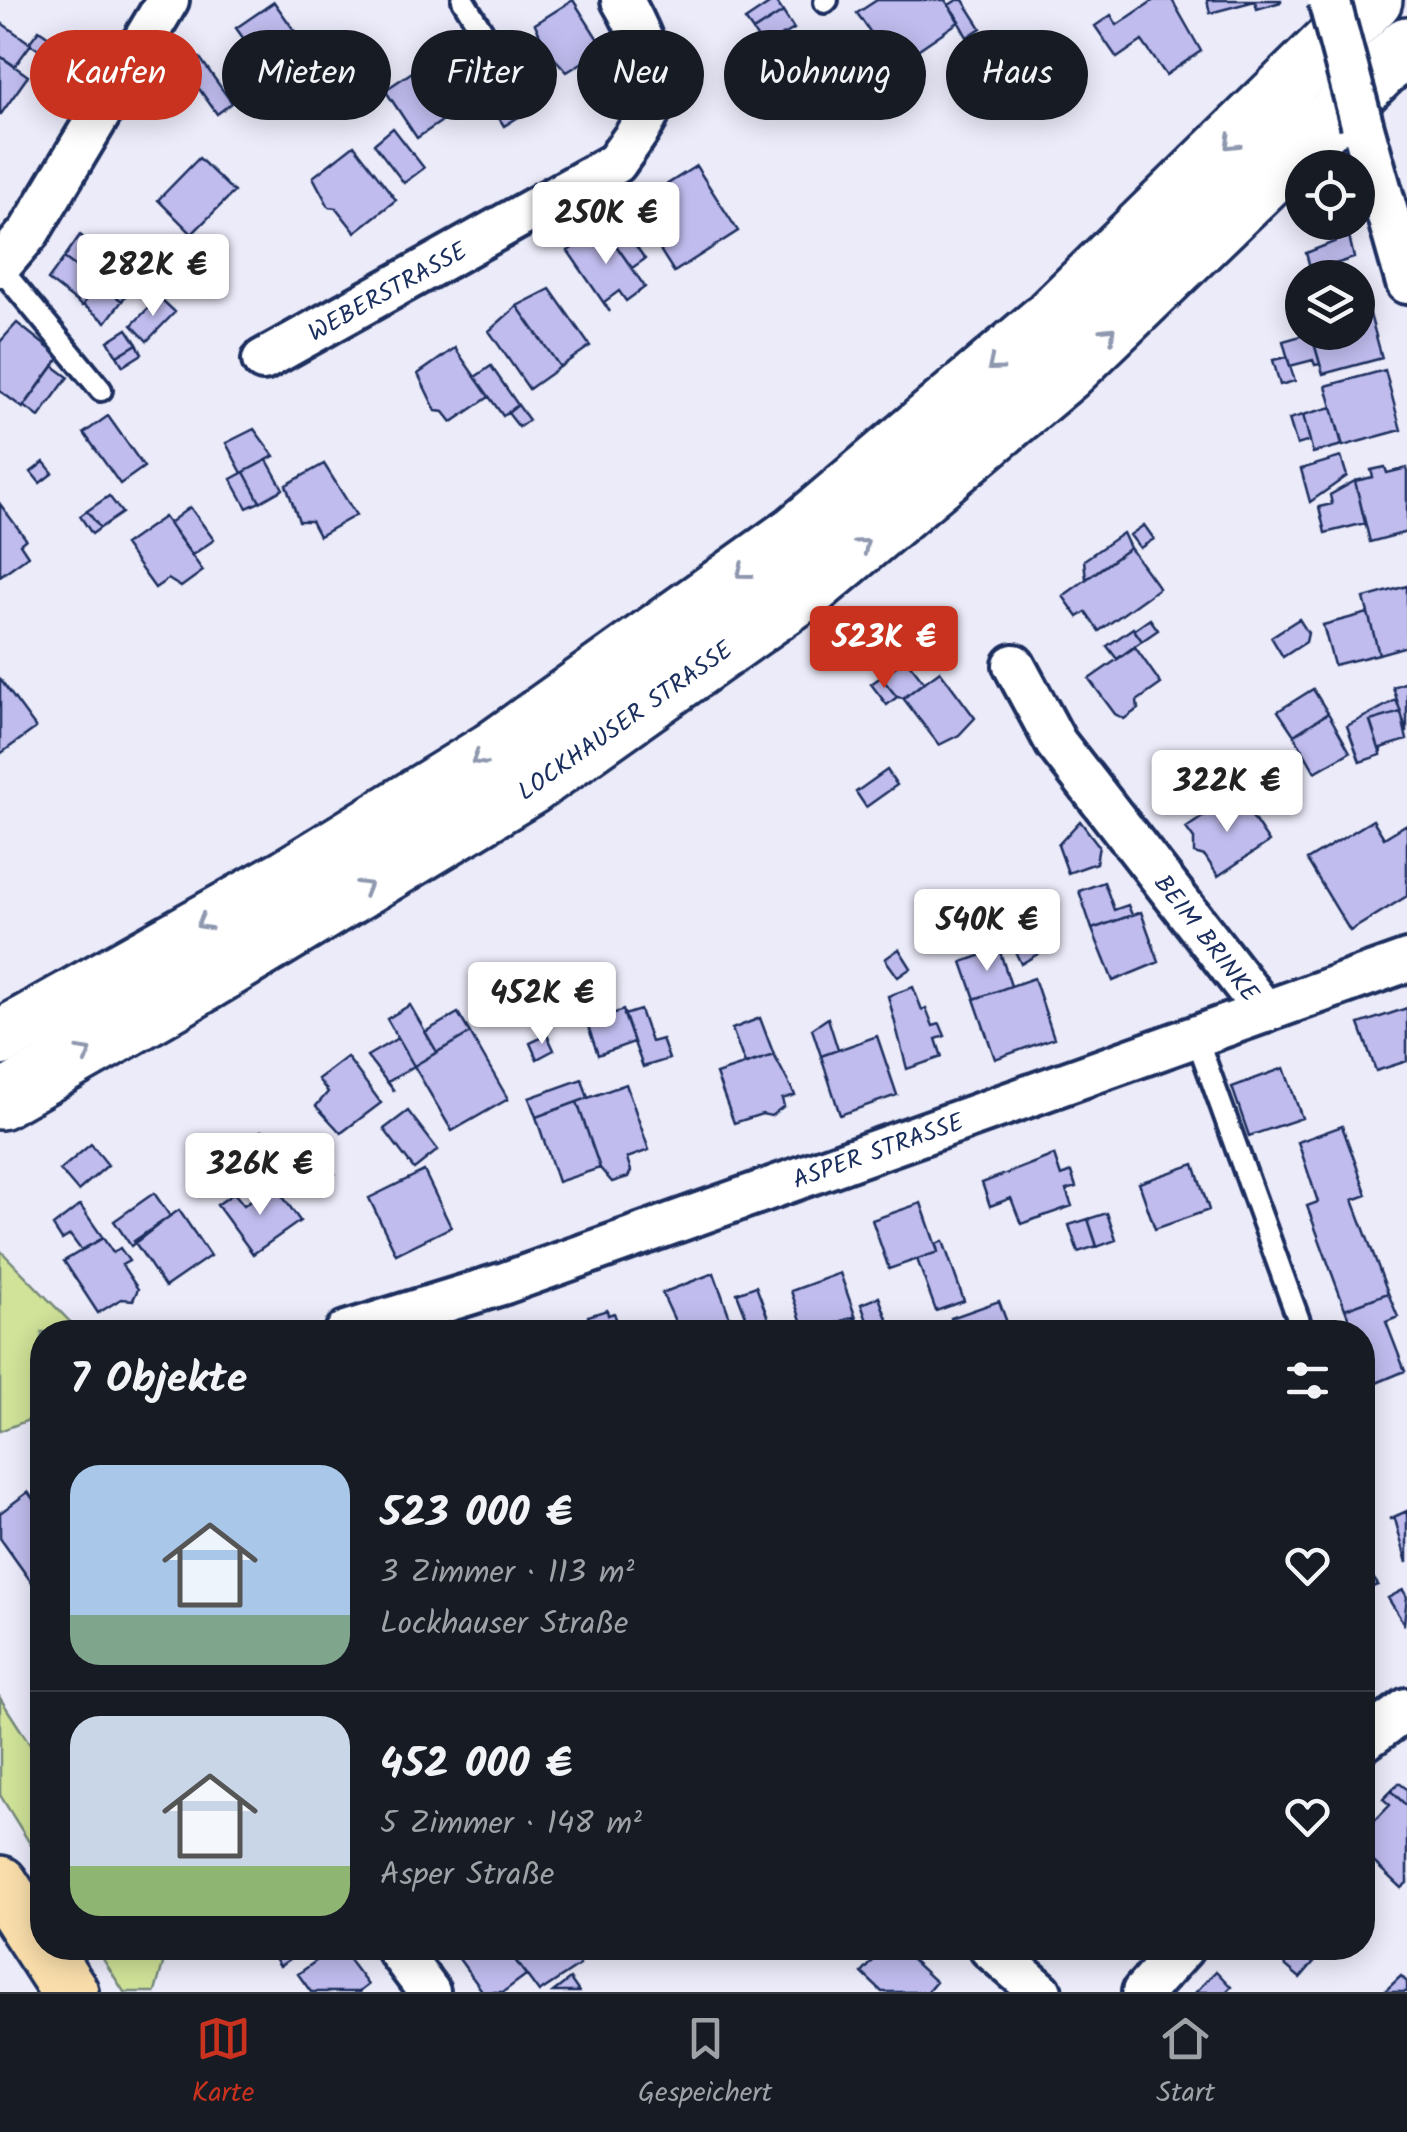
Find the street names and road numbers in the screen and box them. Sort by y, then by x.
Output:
street label: WEBERSTRASSE [301,231,476,353]
street label: LOCKHAUSER STRASSE [510,630,743,812]
street label: BEIM BRINKE [1143,866,1269,1012]
street label: ASPER STRASSE [787,1102,971,1201]

